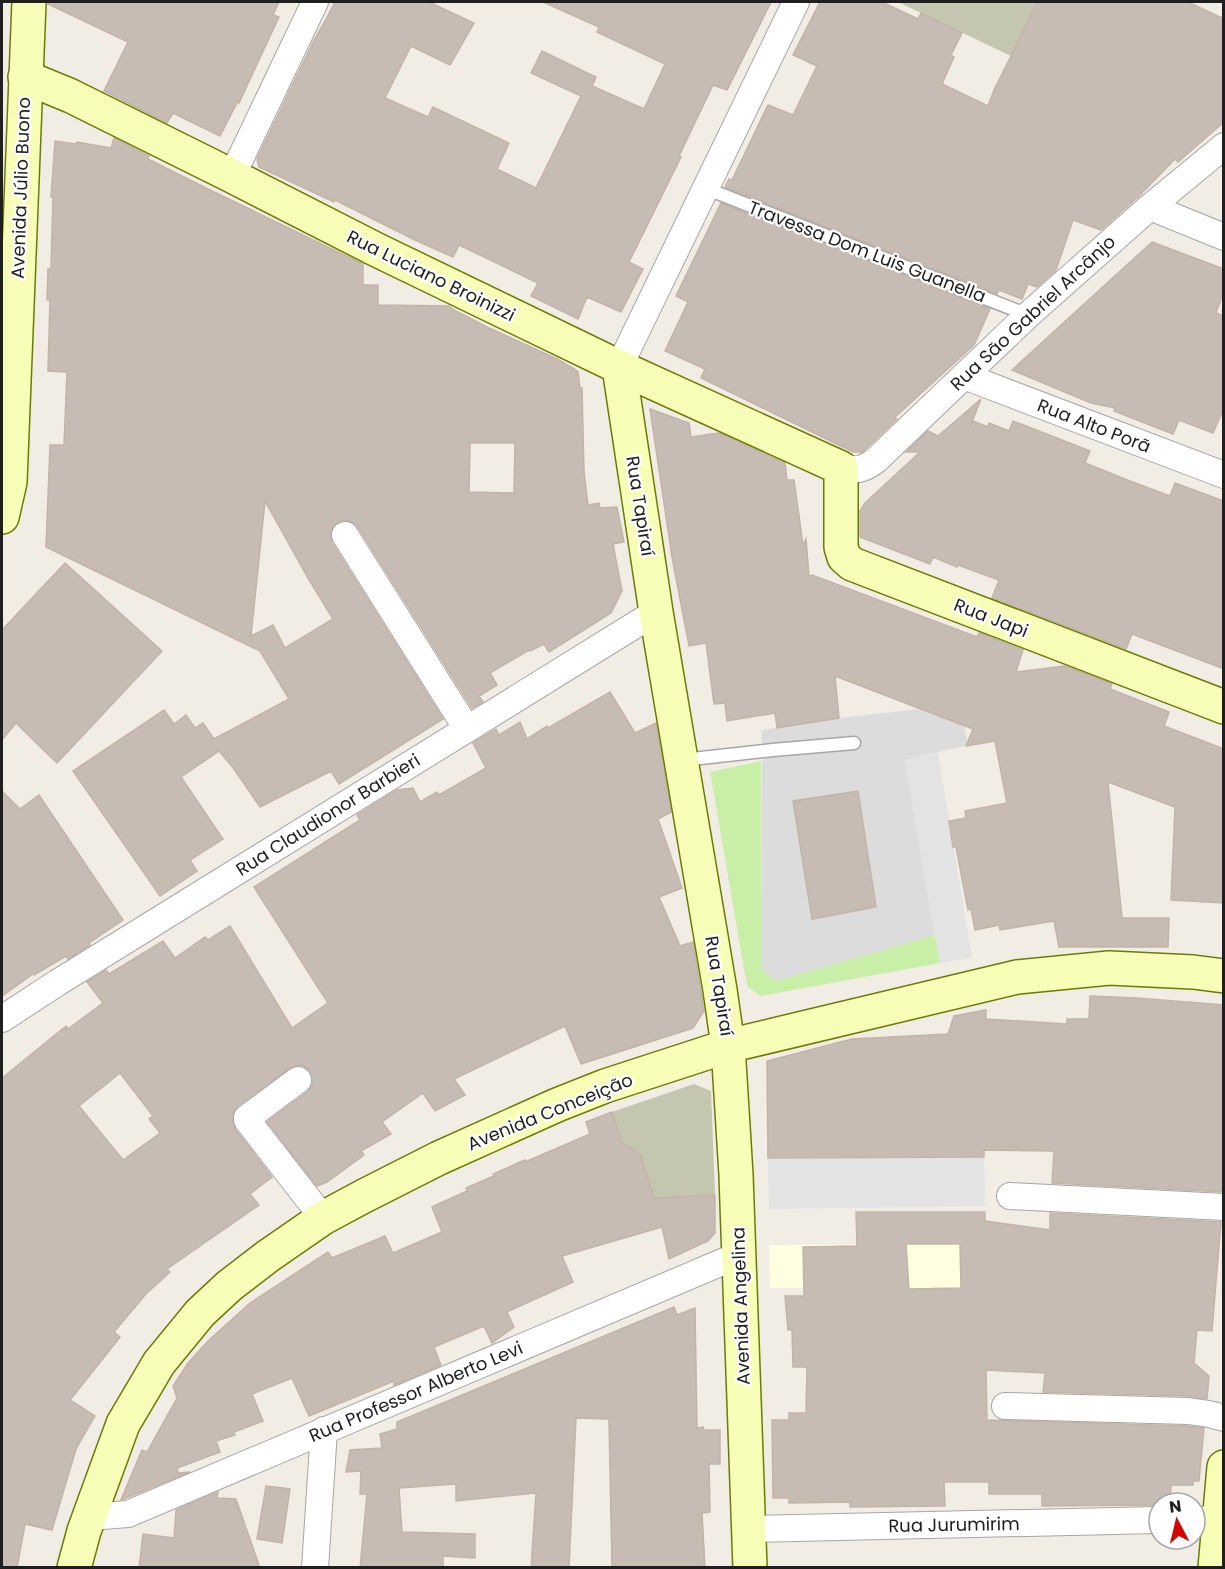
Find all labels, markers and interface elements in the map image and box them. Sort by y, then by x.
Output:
street label: Avenida Júlio Buono [5,97,36,279]
street label: Travessa Dom Luis Guanella [745,195,990,308]
street label: Rua Luciano Broinizzi [343,224,520,327]
street label: Rua São Gabriel Arcânjo [944,229,1121,396]
street label: Rua Alto Porã [1034,392,1155,459]
street label: Rua Tapiraí [620,454,661,558]
street label: Rua Japi [950,592,1032,643]
street label: Rua Claudionor Barbieri [231,748,425,882]
street label: Rua Tapiraí [699,934,740,1038]
street label: Avenida Conceição [463,1067,636,1156]
street label: Avenida Angelina [725,1227,756,1385]
street label: Rua Professor Alberto Levi [305,1335,527,1448]
north arrow [1147,1491,1207,1551]
text: N [1168,1494,1183,1519]
street label: Rua Jurumirim [888,1511,1020,1538]

